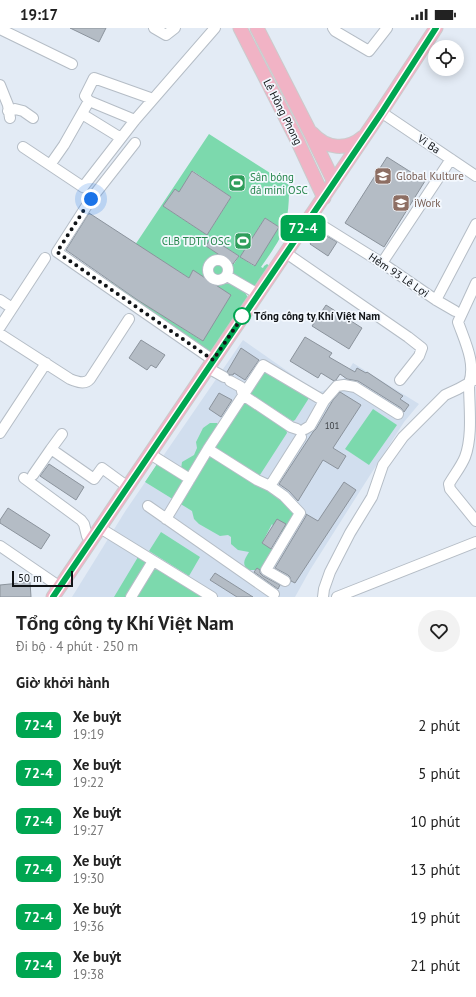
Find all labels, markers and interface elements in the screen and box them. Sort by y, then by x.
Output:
text: 19:17 [20,5,58,24]
map controls [428,40,464,76]
button: locate [428,40,464,76]
street label: Lê Hồng Phong [260,77,306,147]
street label: Vi Ba [414,131,443,157]
school or university icon: Global Kulture [373,166,393,186]
place label: Global Kulture [396,169,464,183]
place label: Sân bóng đá mini OSC [250,170,308,197]
sports icon: Sân bóng đá mini OSC [227,173,247,193]
your location [81,189,101,209]
school or university icon: iWork [391,193,411,213]
place label: iWork [414,196,441,210]
line badge: 72-4 [275,215,331,241]
text: 72-4 [289,219,317,237]
sports icon: CLB TDTT OSC [233,231,253,251]
place label: CLB TDTT OSC [162,234,230,248]
street label: Hẻm 93 Lê Lợi [366,250,432,300]
marker: Tổng công ty Khí Việt Nam [233,307,251,325]
place label: Tổng công ty Khí Việt Nam [254,309,380,323]
house number: 101 [325,420,339,431]
scale bar [12,569,73,588]
text: 50 m [18,571,42,585]
button: heart [418,610,460,652]
text: Tổng công ty Khí Việt Nam [16,611,234,635]
text: Đi bộ · 4 phút · 250 m [16,638,138,655]
text: Giờ khởi hành [16,673,110,692]
text: Xe buýt [73,707,121,726]
text: 72-4 [24,716,53,734]
text: 2 phút [418,716,460,735]
text: 19:19 [73,726,104,743]
text: Xe buýt [73,755,121,774]
text: 72-4 [24,764,53,782]
text: 5 phút [418,764,460,783]
text: 19:22 [73,774,104,791]
text: Xe buýt [73,803,121,822]
text: 72-4 [24,812,53,830]
text: 10 phút [410,812,460,831]
text: 19:27 [73,822,104,839]
text: Xe buýt [73,851,121,870]
text: 72-4 [24,860,53,878]
text: 13 phút [410,860,460,879]
text: 19:30 [73,870,104,887]
text: Xe buýt [73,899,121,918]
text: 72-4 [24,908,53,926]
text: 19 phút [410,908,460,927]
text: 19:36 [73,918,104,935]
text: Xe buýt [73,947,121,966]
text: 72-4 [24,956,53,974]
text: 21 phút [410,956,460,975]
text: 19:38 [73,966,104,983]

